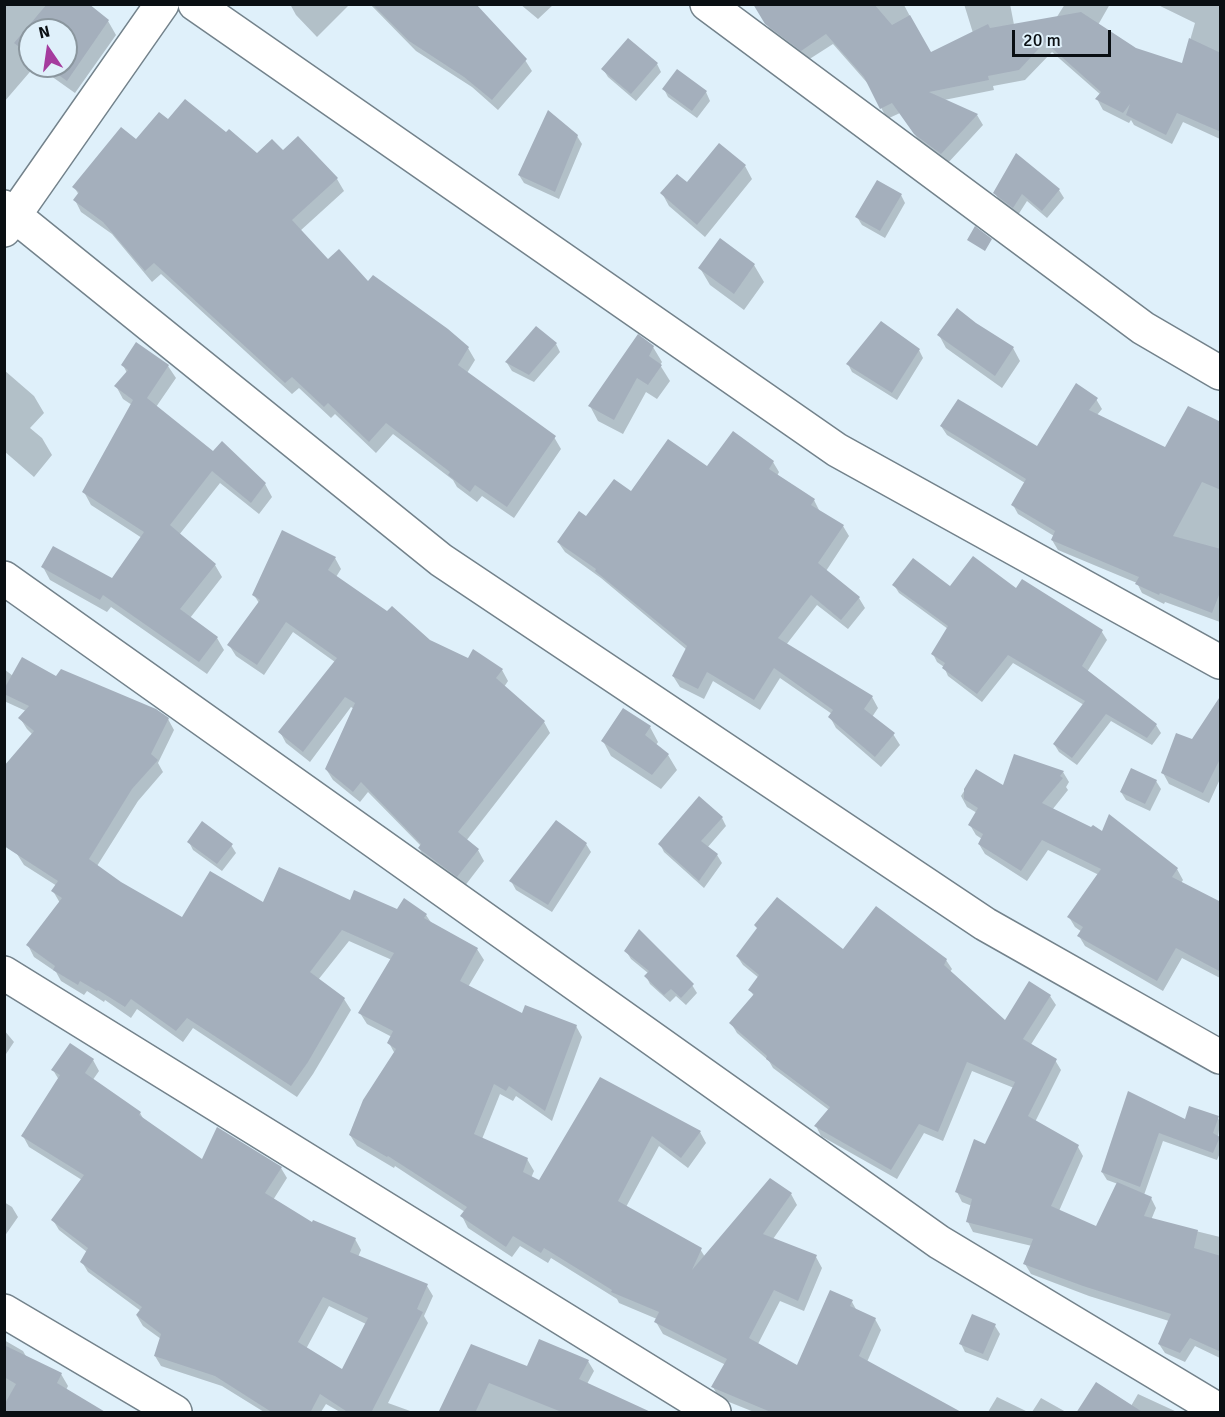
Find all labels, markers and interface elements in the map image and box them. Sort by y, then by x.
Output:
north arrow [18,18,78,78]
scale bar [1015,18,1114,56]
text: N [37,21,52,43]
text: 20 m [1023,29,1061,51]

